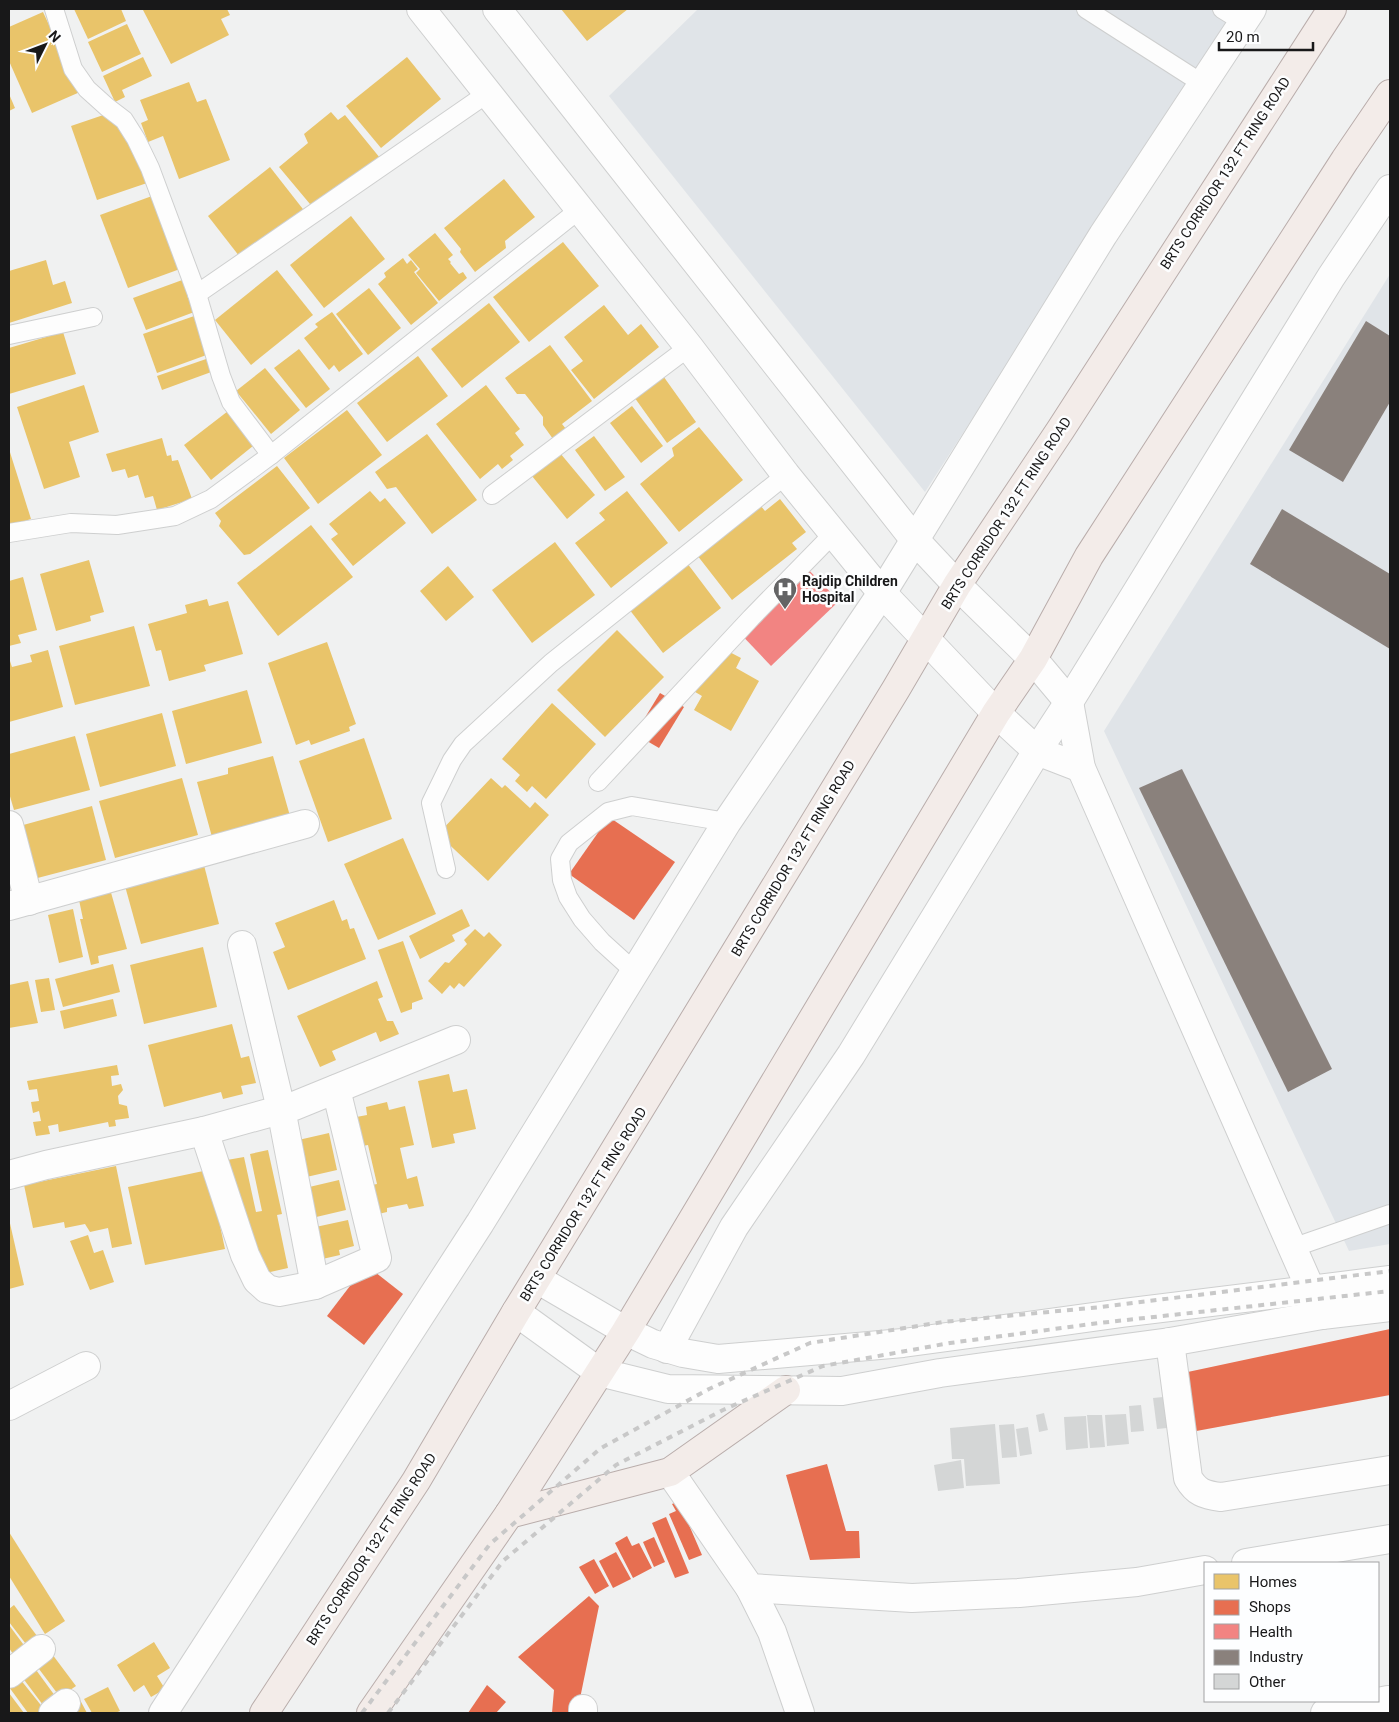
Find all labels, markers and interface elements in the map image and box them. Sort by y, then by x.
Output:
north arrow [20,20,70,70]
scale bar [1219,20,1313,52]
text: N [45,27,64,45]
text: 20 m [1226,28,1260,46]
street label: BRTS CORRIDOR 132 FT RING ROAD [1157,74,1293,272]
street label: BRTS CORRIDOR 132 FT RING ROAD [938,414,1074,612]
place label: Rajdip Children Hospital [802,573,898,605]
hospital icon: Rajdip Children Hospital [772,576,798,610]
street label: BRTS CORRIDOR 132 FT RING ROAD [728,757,858,959]
street label: BRTS CORRIDOR 132 FT RING ROAD [516,1104,650,1304]
street label: BRTS CORRIDOR 132 FT RING ROAD [303,1450,439,1648]
legend [1204,1562,1379,1702]
text: Homes [1249,1573,1297,1591]
text: Shops [1249,1598,1291,1616]
text: Health [1249,1623,1293,1641]
text: Industry [1249,1648,1303,1666]
text: Other [1249,1673,1286,1691]

